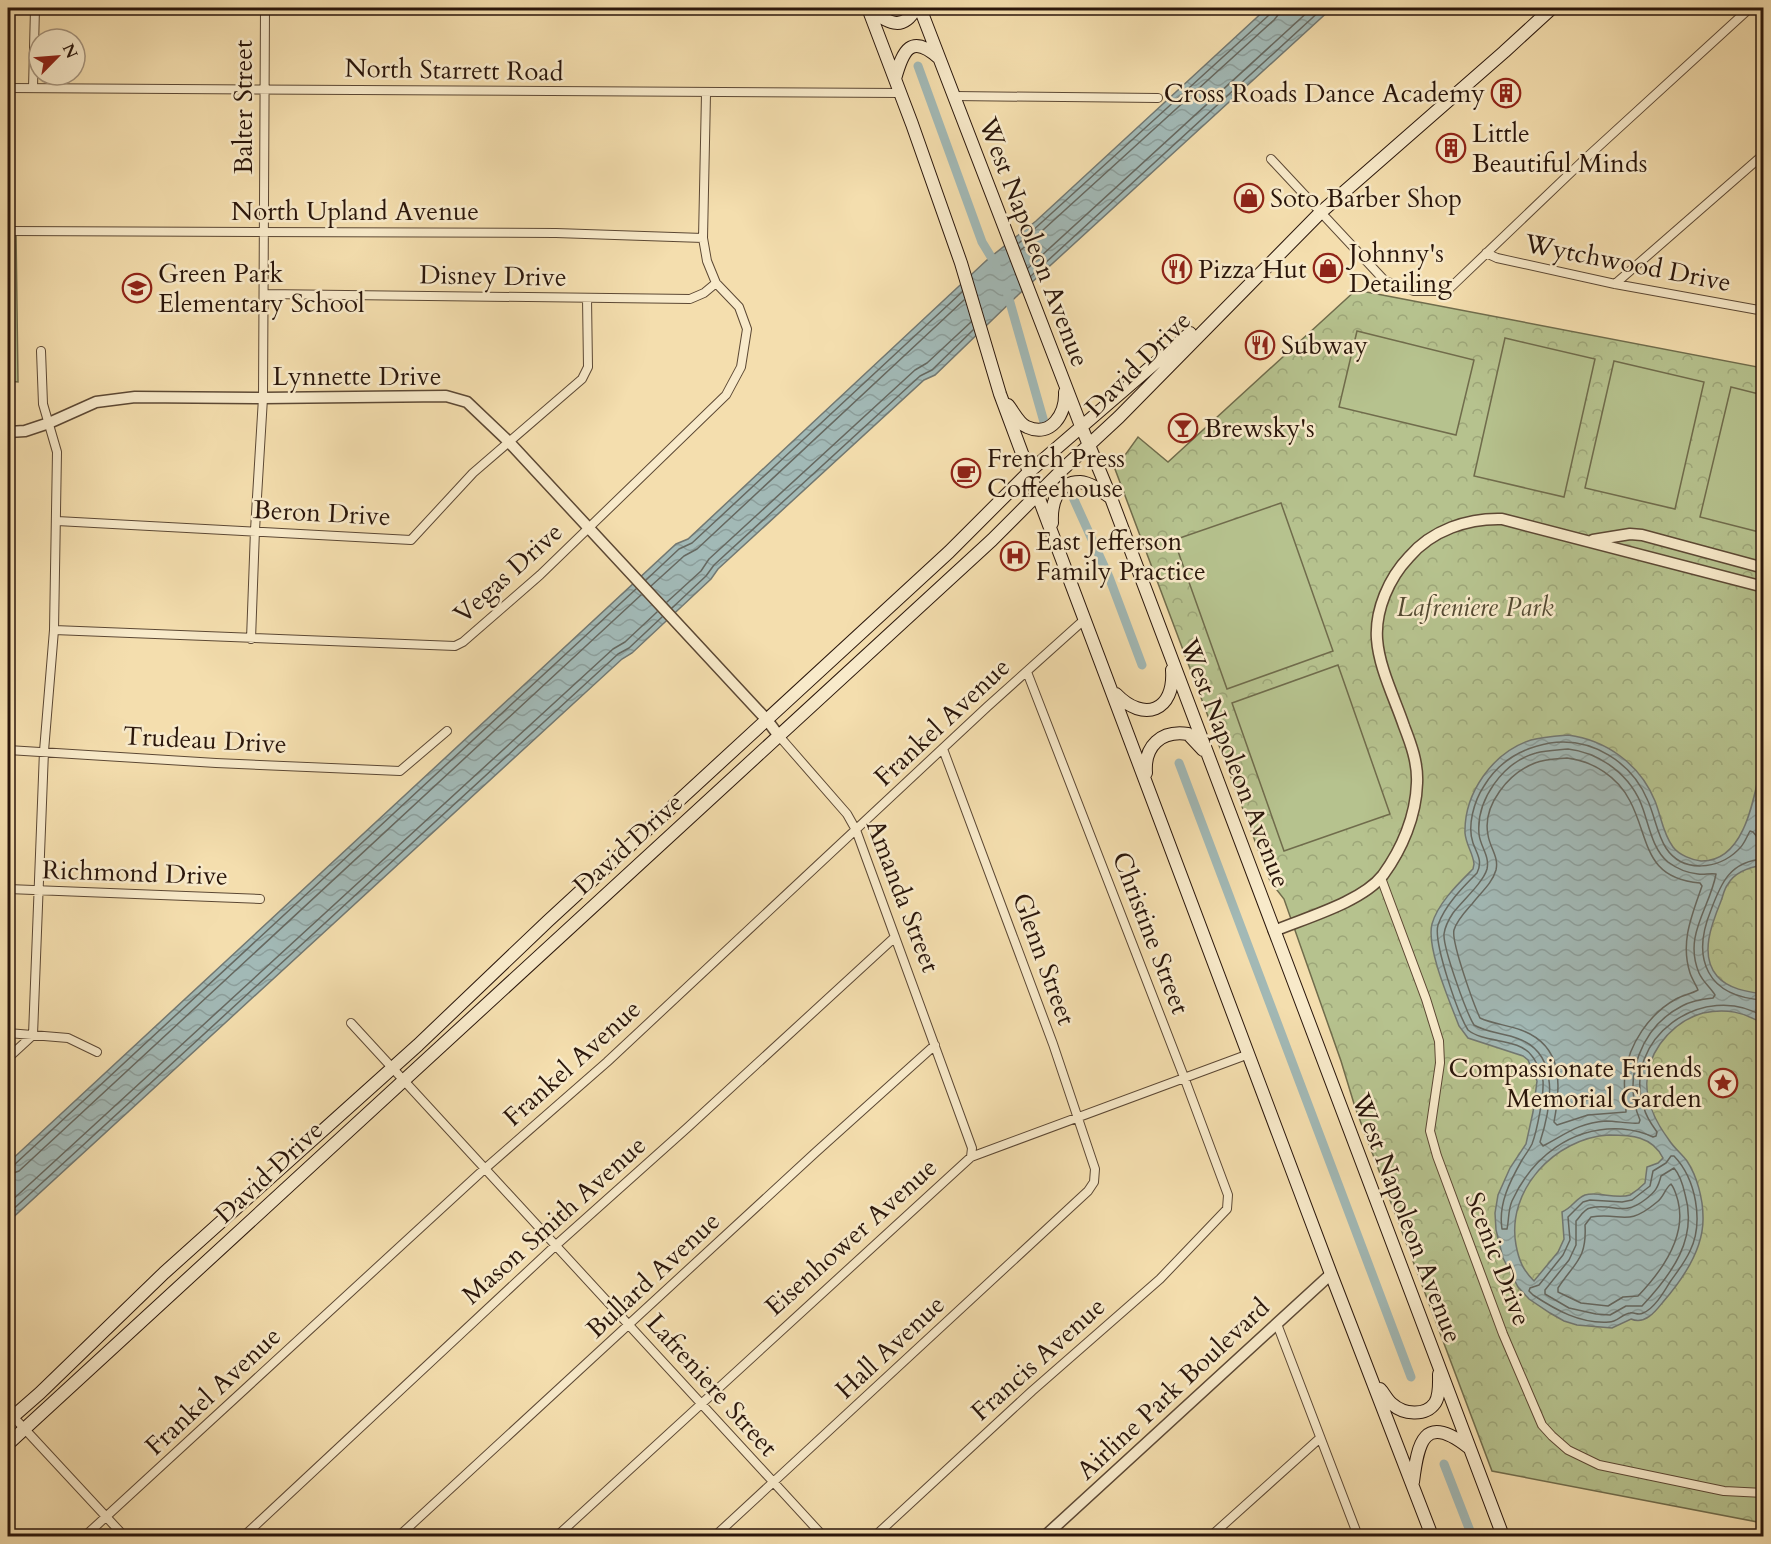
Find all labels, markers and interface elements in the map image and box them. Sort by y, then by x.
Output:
north arrow [27,27,87,87]
text: N [57,40,83,62]
street label: Balter Street [226,40,261,174]
street label: North Starrett Road [344,51,564,89]
place label: Cross Roads Dance Academy [1164,76,1485,111]
building icon: Cross Roads Dance Academy [1490,77,1522,109]
street label: West Napoleon Avenue [970,111,1098,372]
place label: Little Beautiful Minds [1472,116,1647,181]
building icon: Little Beautiful Minds [1435,132,1467,164]
place label: Soto Barber Shop [1270,181,1462,216]
shop icon: Soto Barber Shop [1233,182,1265,214]
street label: North Upland Avenue [231,194,479,229]
street label: Wytchwood Drive [1521,226,1734,300]
place label: Johnny's Detailing [1345,236,1452,301]
place label: Pizza Hut [1198,252,1306,287]
shop icon: Johnny's Detailing [1312,252,1344,284]
restaurant icon: Pizza Hut [1161,253,1193,285]
place label: Green Park Elementary School [158,256,365,321]
street label: Disney Drive [419,257,567,295]
school or university icon: Green Park Elementary School [121,272,153,304]
street label: David Drive [1077,303,1199,425]
place label: Subway [1281,328,1368,363]
restaurant icon: Subway [1244,329,1276,361]
street label: Lynnette Drive [273,359,441,394]
place label: Brewsky's [1204,411,1315,446]
bar icon: Brewsky's [1167,412,1199,444]
place label: French Press Coffeehouse [987,441,1125,506]
cafe icon: French Press Coffeehouse [950,457,982,489]
street label: Beron Drive [252,492,392,534]
street label: Vegas Drive [446,515,570,631]
place label: East Jefferson Family Practice [1036,524,1206,589]
hospital icon: East Jefferson Family Practice [999,540,1031,572]
park label: Lafreniere Park [1396,590,1554,625]
street label: West Napoleon Avenue [1171,632,1299,893]
street label: Frankel Avenue [866,650,1018,794]
street label: Trudeau Drive [122,718,288,762]
street label: David Drive [566,785,690,903]
street label: Amanda Street [858,815,948,977]
street label: Christine Street [1104,847,1198,1019]
street label: Richmond Drive [41,852,229,894]
street label: Glenn Street [1004,888,1084,1030]
street label: Frankel Avenue [496,992,648,1134]
place label: Compassionate Friends Memorial Garden [1449,1051,1702,1116]
place icon: Compassionate Friends Memorial Garden [1707,1067,1739,1099]
street label: West Napoleon Avenue [1343,1087,1471,1348]
street label: David Drive [207,1113,331,1231]
street label: Mason Smith Avenue [454,1128,654,1312]
street label: Eisenhower Avenue [757,1150,945,1324]
street label: Scenic Drive [1456,1187,1540,1331]
street label: Bullard Avenue [579,1204,727,1346]
street label: Hall Avenue [828,1287,952,1407]
street label: Francis Avenue [963,1289,1113,1429]
street label: Airline Park Boulevard [1069,1290,1277,1488]
street label: Lafreniere Street [638,1306,786,1464]
street label: Frankel Avenue [137,1319,289,1463]

